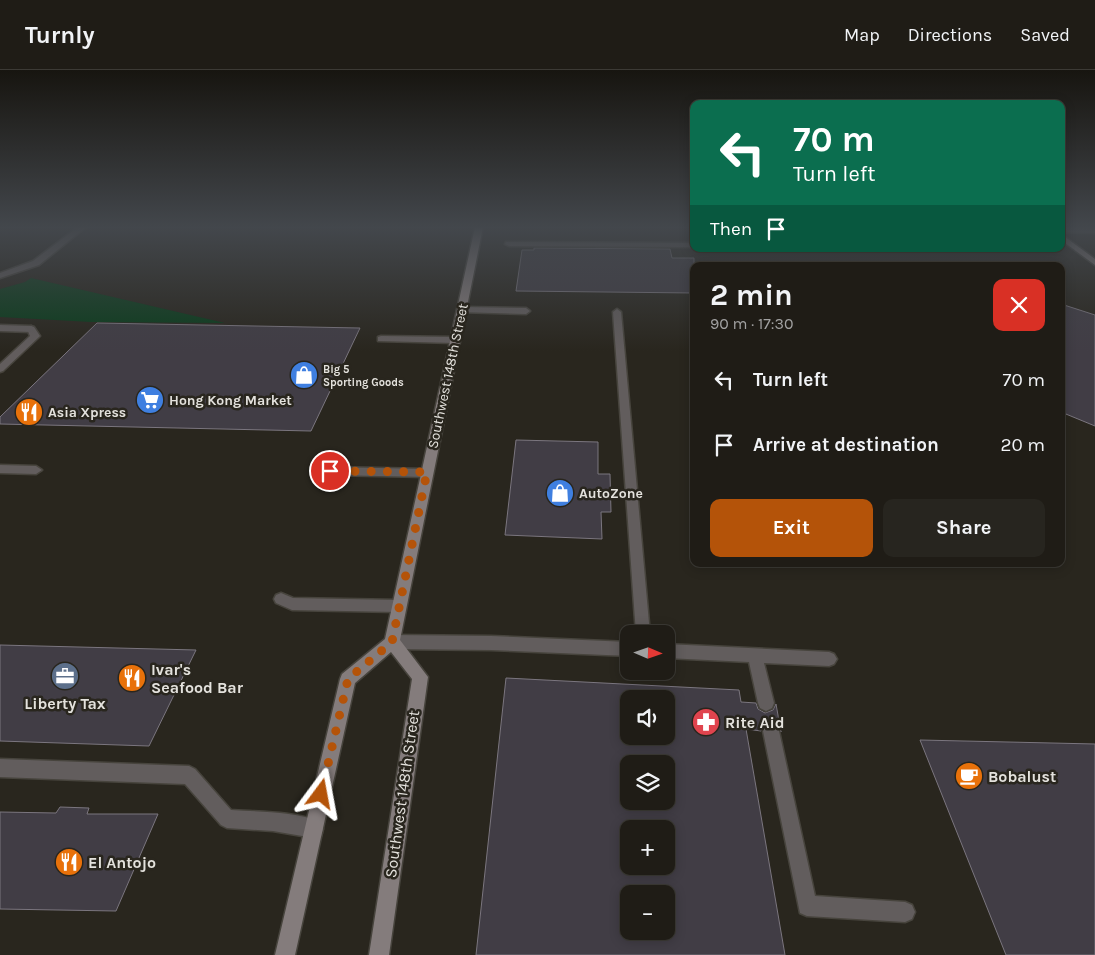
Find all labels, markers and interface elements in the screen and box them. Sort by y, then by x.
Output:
text: Turnly [25,21,95,49]
text: Map [844,24,880,46]
text: Directions [908,24,992,46]
text: Saved [1020,24,1070,46]
text: 70 m [793,119,875,160]
icon: left [710,120,775,185]
text: Turn left [793,161,876,187]
icon: arrive [762,215,790,243]
text: Then [710,218,752,240]
text: 2 min [710,277,793,313]
button: close [993,279,1045,331]
street label: Southwest 148th Street [424,302,472,450]
text: 90 m · 17:30 [710,314,793,333]
shop icon: Big 5 Sporting Goods [289,360,319,390]
place label: Big 5 Sporting Goods [323,363,404,389]
icon: left [710,366,738,394]
text: Turn left [753,369,828,391]
text: 70 m [1003,369,1045,391]
supermarket icon: Hong Kong Market [135,385,165,415]
place label: Hong Kong Market [169,392,292,409]
restaurant icon: Asia Xpress [14,397,44,427]
place label: Asia Xpress [48,404,126,421]
icon: arrive [710,431,738,459]
text: Arrive at destination [753,434,939,456]
text: 20 m [1000,434,1045,456]
pin [309,450,351,492]
icon: arrive [316,457,344,485]
shop icon: AutoZone [545,478,575,508]
place label: AutoZone [579,485,643,502]
button: Exit [710,499,873,557]
button: Share [883,499,1045,557]
north arrow [620,625,675,680]
map controls [620,625,675,940]
place label: Ivar's Seafood Bar [151,660,244,697]
office icon: Liberty Tax [50,661,80,691]
restaurant icon: Ivar's Seafood Bar [117,663,147,693]
button: sound [620,690,675,745]
place label: Liberty Tax [24,694,106,713]
pharmacy icon: Rite Aid [691,707,721,737]
street label: Southwest 148th Street [381,709,423,879]
place label: Rite Aid [725,713,784,732]
button: layers [620,755,675,810]
cafe icon: Bobalust [954,761,984,791]
position arrow [294,767,346,819]
place label: Bobalust [988,767,1056,786]
button: + [620,820,675,875]
restaurant icon: El Antojo [54,847,84,877]
place label: El Antojo [88,853,156,872]
button: − [620,885,675,940]

